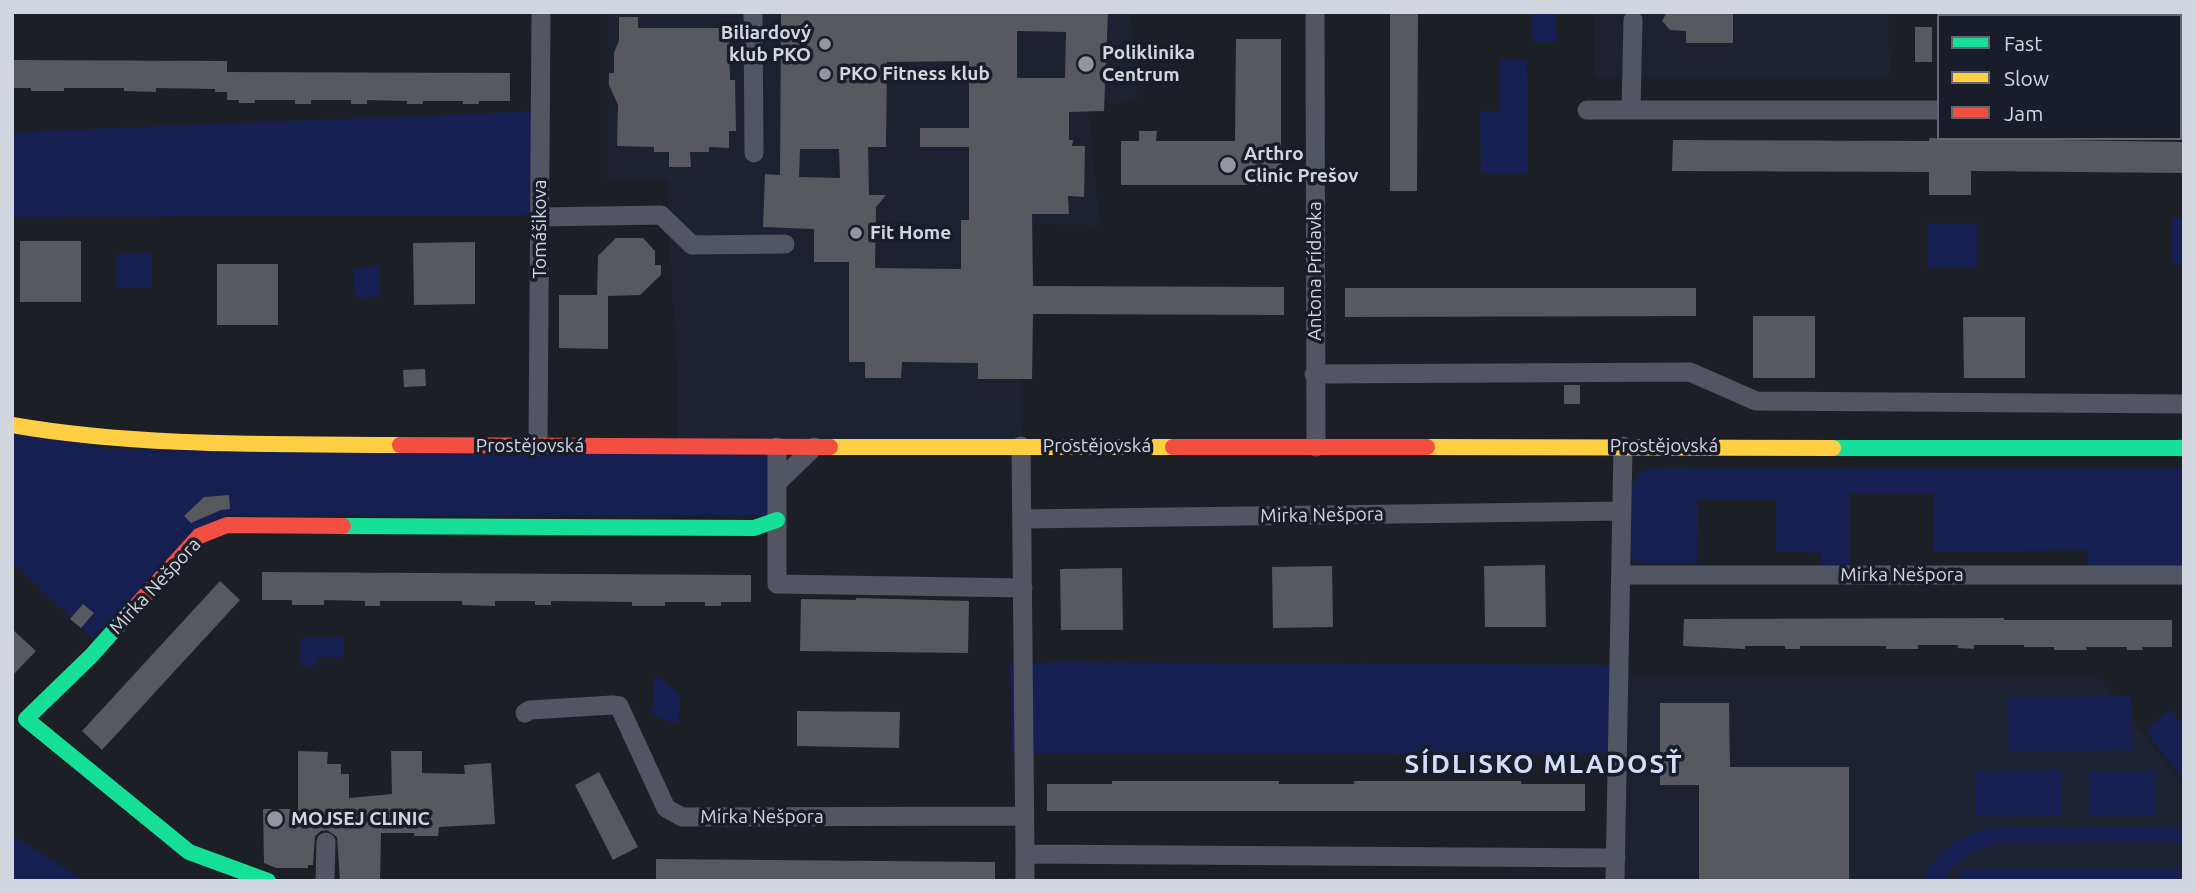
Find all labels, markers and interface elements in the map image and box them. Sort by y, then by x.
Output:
legend [1937,14,2182,140]
place label: Biliardový klub PKO [721,22,811,66]
text: Fast [2004,31,2042,55]
marker: Biliardový klub PKO [817,36,833,52]
place label: Poliklinika Centrum [1102,42,1195,86]
marker: Poliklinika Centrum [1076,54,1096,74]
place label: PKO Fitness klub [839,63,990,85]
marker: PKO Fitness klub [817,66,833,82]
text: Slow [2004,66,2049,90]
text: Jam [2004,101,2043,125]
place label: Arthro Clinic Prešov [1244,143,1358,187]
marker: Arthro Clinic Prešov [1218,155,1238,175]
street label: Tomášikova [529,179,551,279]
street label: Antona Prídavka [1304,201,1326,341]
place label: Fit Home [870,222,951,244]
marker: Fit Home [848,225,864,241]
street label: Prostějovská [476,435,584,457]
street label: Prostějovská [1043,435,1151,457]
street label: Prostějovská [1610,435,1718,457]
street label: Mirka Nešpora [1260,503,1384,527]
street label: Mirka Nešpora [105,533,205,639]
street label: Mirka Nešpora [1840,564,1964,586]
district label: SÍDLISKO MLADOSŤ [1407,748,1681,780]
street label: Mirka Nešpora [700,806,824,828]
place label: MOJSEJ CLINIC [291,808,430,830]
marker: MOJSEJ CLINIC [265,809,285,829]

